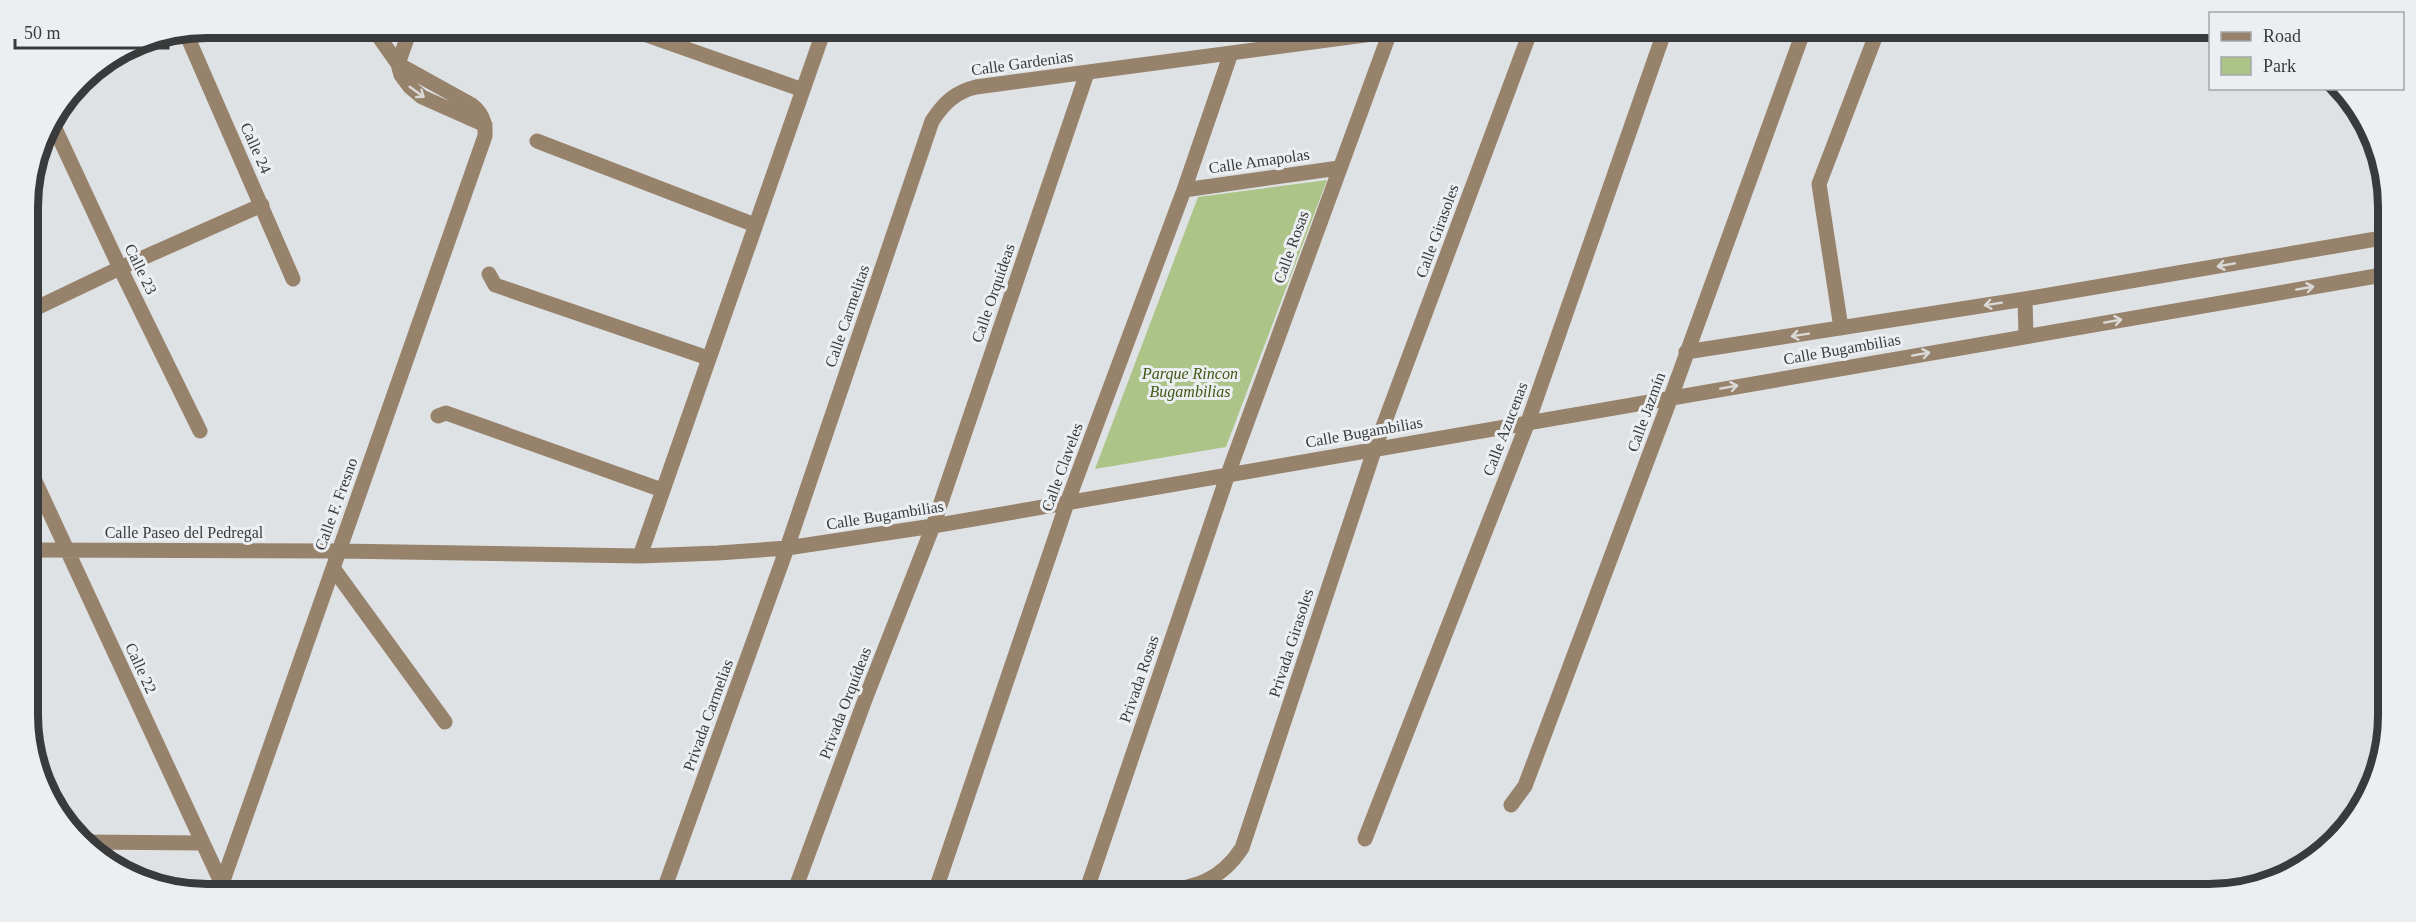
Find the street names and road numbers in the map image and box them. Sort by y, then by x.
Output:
street label: Calle Gardenias [970,47,1074,79]
street label: Calle 24 [237,120,275,176]
street label: Calle Amapolas [1207,146,1311,177]
street label: Calle Girasoles [1412,182,1462,280]
street label: Calle Rosas [1270,208,1312,286]
street label: Calle 23 [122,241,160,297]
street label: Calle Orquídeas [968,241,1019,345]
street label: Calle Carmelitas [822,263,872,369]
street label: Calle Bugambilias [1782,330,1902,369]
street label: Calle Jazmín [1624,370,1668,454]
street label: Calle Azucenas [1479,380,1531,478]
street label: Calle Bugambilias [1304,413,1424,452]
street label: Calle Claveles [1038,420,1086,514]
street label: Calle F. Fresno [311,456,361,552]
street label: Calle Bugambilias [825,497,945,534]
street label: Calle Paseo del Pedregal [105,524,264,542]
street label: Privada Girasoles [1265,586,1317,700]
street label: Privada Rosas [1116,633,1162,725]
street label: Calle 22 [122,640,160,696]
street label: Privada Orquídeas [816,645,875,762]
street label: Privada Carmelias [680,657,736,773]

